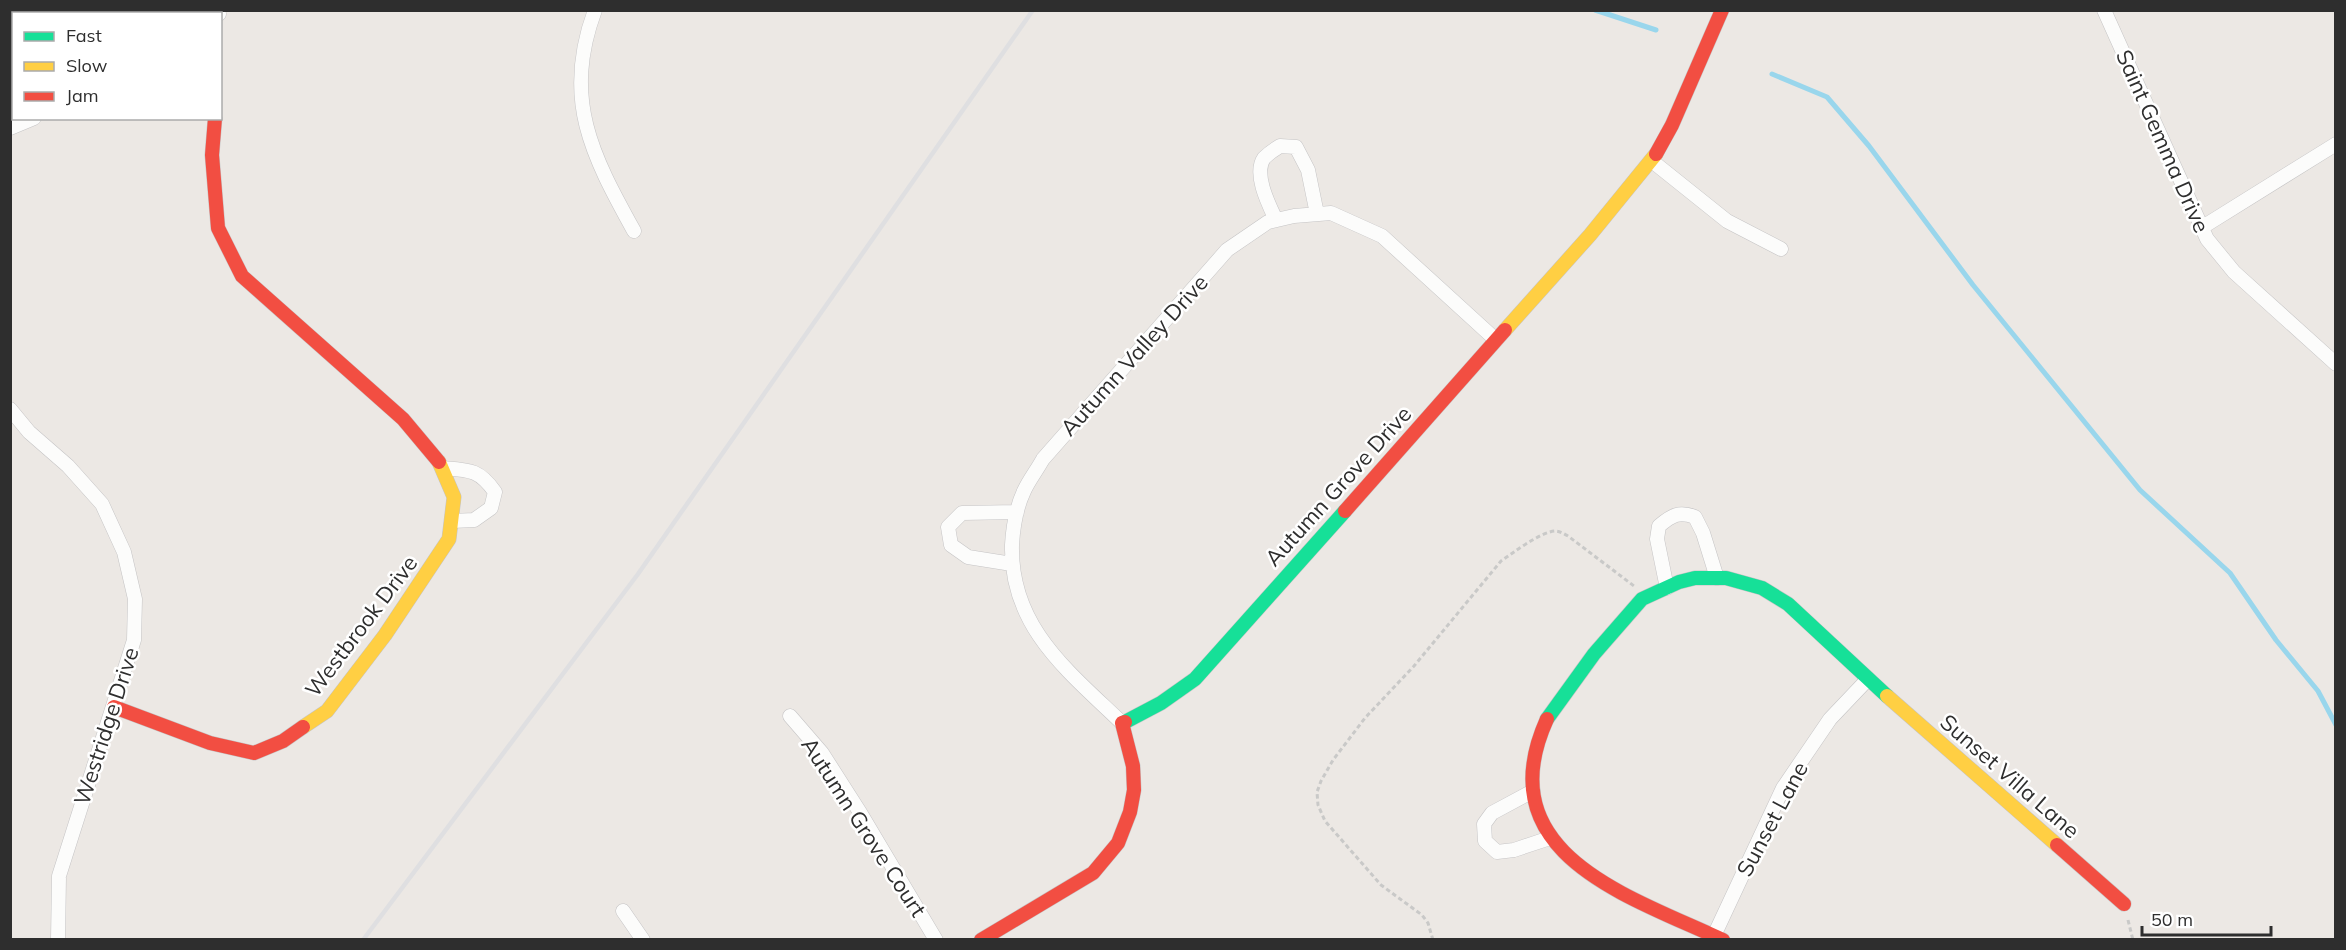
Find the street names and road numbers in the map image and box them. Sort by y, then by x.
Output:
street label: Saint Gemma Drive [2110,45,2216,237]
street label: Autumn Valley Drive [1054,269,1214,441]
street label: Autumn Grove Drive [1259,400,1417,572]
street label: Westbrook Drive [299,550,423,702]
street label: Westridge Drive [67,644,145,808]
street label: Sunset Villa Lane [1935,708,2085,844]
street label: Autumn Grove Court [795,732,933,922]
street label: Sunset Lane [1730,757,1814,881]

